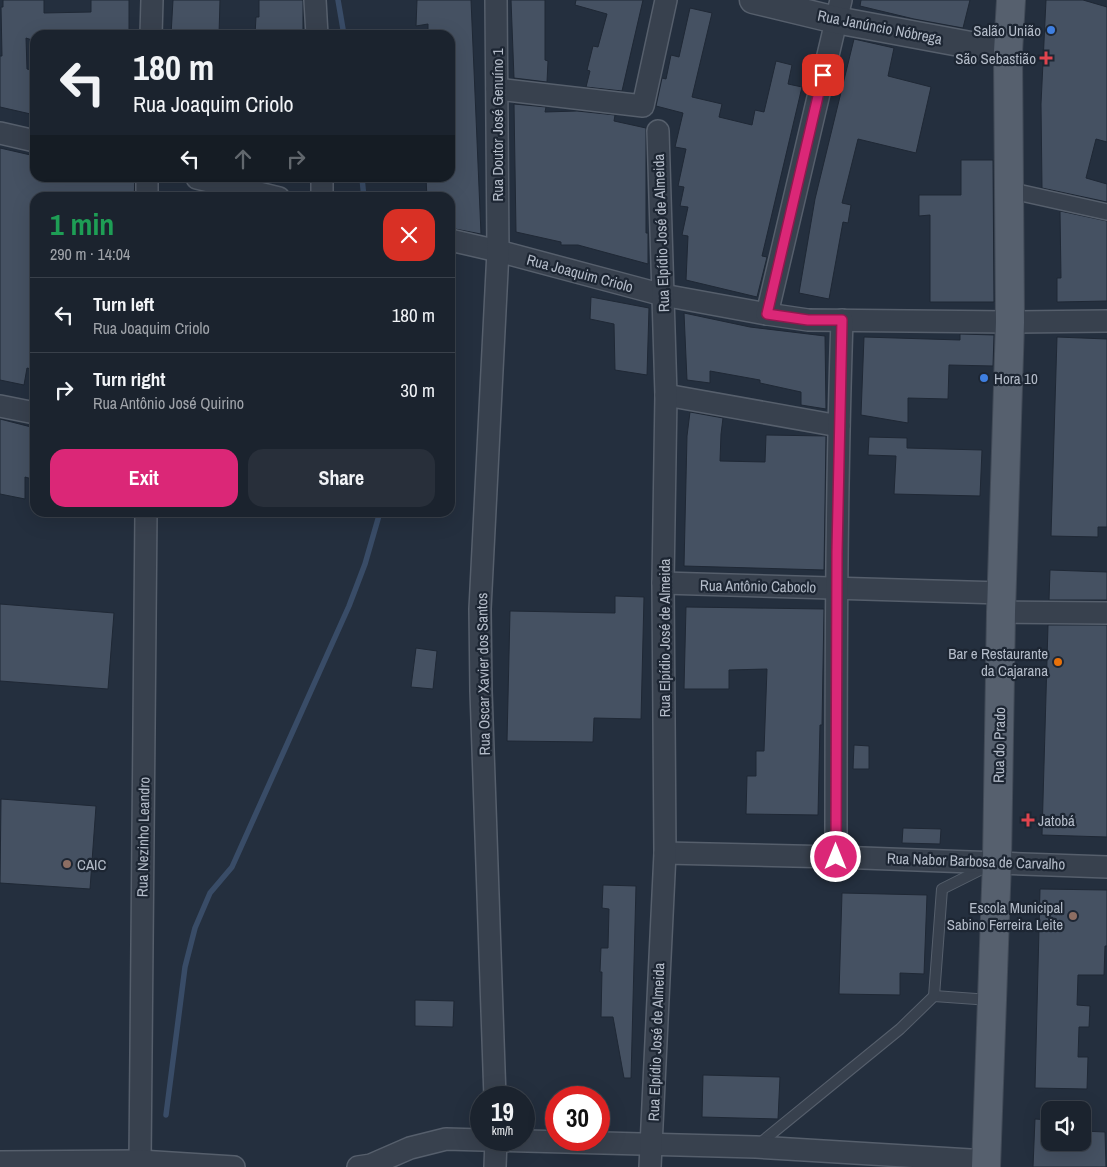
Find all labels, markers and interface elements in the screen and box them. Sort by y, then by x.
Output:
street label: Rua Janúncio Nóbrega [816,5,944,49]
place label: Salão União [973,20,1041,41]
marker: Salão União [1045,24,1057,36]
text: 180 m [133,44,214,91]
street label: Rua Doutor José Genuíno 1 [487,48,508,202]
place label: São Sebastião [955,48,1036,69]
icon: left [50,50,115,115]
marker: São Sebastião [1040,52,1052,64]
pin [802,54,844,96]
icon: arrive [809,61,837,89]
text: Rua Joaquim Criolo [133,89,293,119]
icon: left [176,145,204,173]
icon: ahead [229,145,257,173]
icon: right [282,145,310,173]
street label: Rua Elpídio José de Almeida [648,153,674,313]
text: 1 min [50,204,114,244]
button: close [383,209,435,261]
text: 290 m · 14:04 [50,243,130,265]
street label: Rua Joaquim Criolo [524,249,636,297]
text: Turn left [93,291,154,317]
icon: left [50,301,78,329]
text: 180 m [392,302,435,328]
text: Rua Joaquim Criolo [93,317,210,339]
text: Turn right [93,366,165,392]
place label: Hora 10 [994,368,1038,389]
marker: Hora 10 [978,372,990,384]
icon: right [50,376,78,404]
text: 30 m [400,377,435,403]
text: Rua Antônio José Quirino [93,392,244,414]
button: Exit [50,449,238,507]
button: Share [248,449,435,507]
street label: Rua Elpídio José de Almeida [654,559,675,717]
street label: Rua Antônio Caboclo [700,574,816,598]
street label: Rua Oscar Xavier dos Santos [471,593,495,755]
place label: Bar e Restaurante da Cajarana [948,643,1048,681]
marker: Bar e Restaurante da Cajarana [1052,656,1064,668]
street label: Rua do Prado [988,707,1010,783]
street label: Rua Nezinho Leandro [131,776,155,897]
place label: Jatobá [1038,810,1075,831]
marker: Jatobá [1022,814,1034,826]
position arrow [809,830,861,882]
street label: Rua Nabor Barbosa de Carvalho [886,847,1066,875]
place label: CAIC [77,854,107,875]
marker: CAIC [61,858,73,870]
place label: Escola Municipal Sabino Ferreira Leite [947,897,1063,935]
marker: Escola Municipal Sabino Ferreira Leite [1067,910,1079,922]
street label: Rua Elpídio José de Almeida [643,962,669,1122]
speed limit sign: 30 [545,1086,610,1151]
text: 19 [491,1095,514,1129]
map controls [1041,1101,1091,1151]
button: sound [1041,1101,1091,1151]
text: km/h [492,1123,513,1139]

